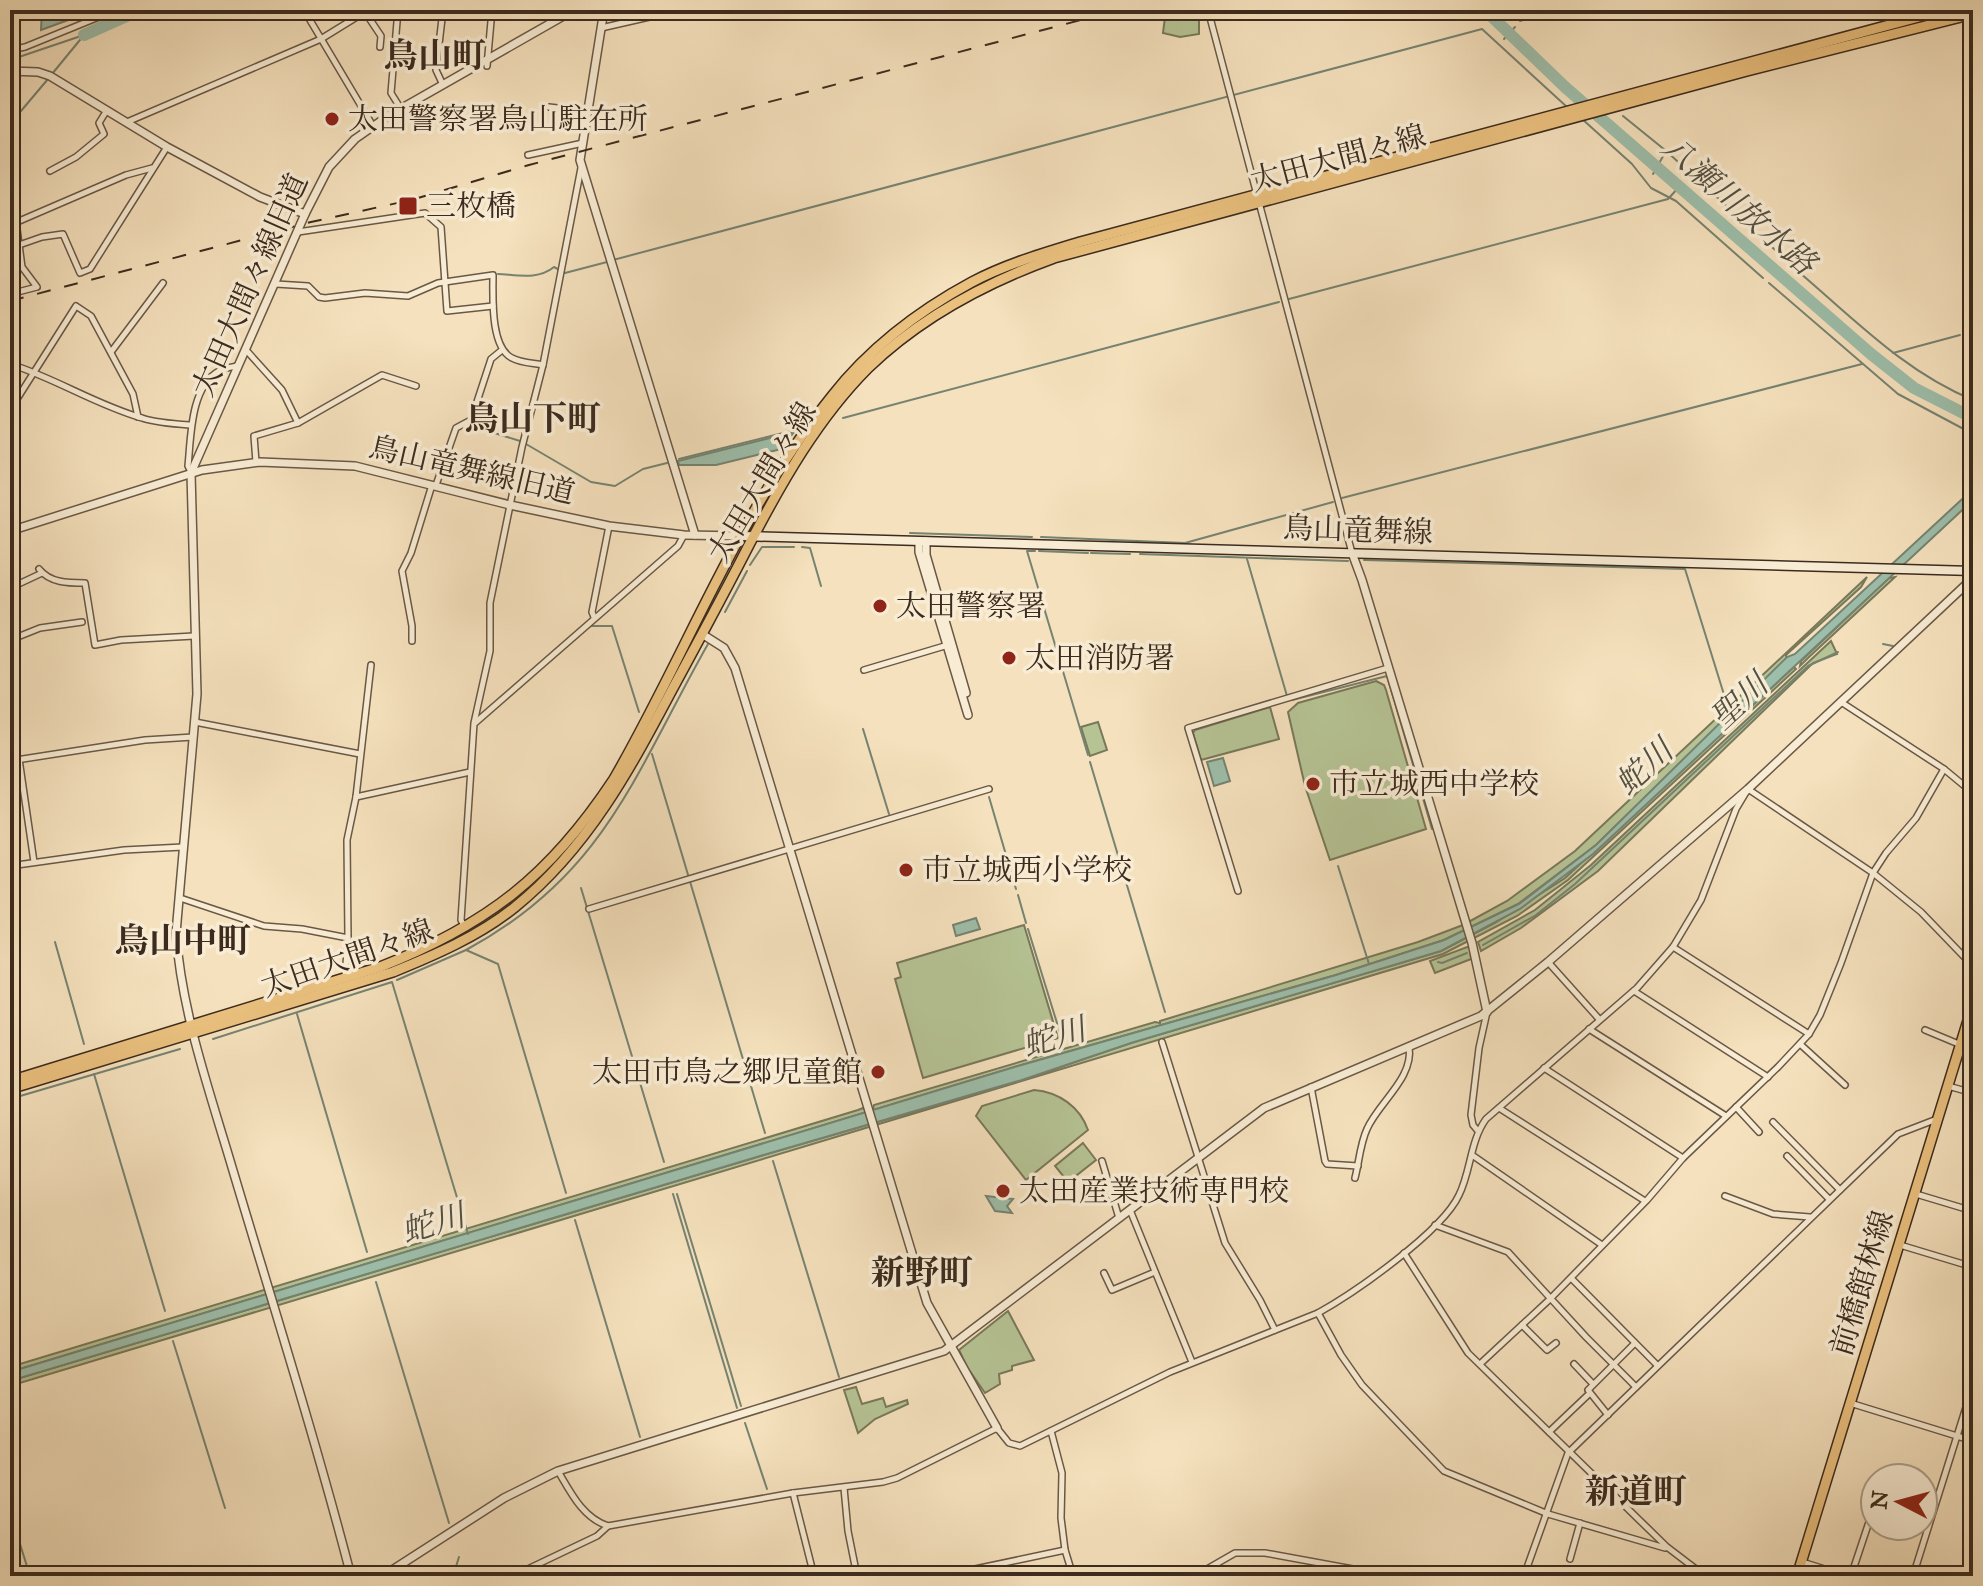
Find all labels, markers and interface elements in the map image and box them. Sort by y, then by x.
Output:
district label: 鳥山町 [384,35,486,76]
place label: 太田警察署鳥山駐在所 [348,101,648,137]
marker: 太田警察署鳥山駐在所 [323,110,341,128]
street label: 太田大間々線 [1246,117,1430,199]
water label: 八瀬川放水路 [1653,128,1825,284]
street label: 太田大間々線旧道 [185,168,315,402]
place label: 三枚橋 [426,188,516,224]
marker: 三枚橋 [397,195,419,217]
street label: 太田大間々線 [700,396,824,568]
district label: 鳥山下町 [465,398,601,439]
street label: 鳥山竜舞線旧道 [366,429,578,511]
street label: 鳥山竜舞線 [1282,509,1434,551]
place label: 太田警察署 [896,588,1046,624]
marker: 太田警察署 [871,597,889,615]
place label: 太田消防署 [1025,640,1175,676]
marker: 太田消防署 [1000,649,1018,667]
water label: 聖川 [1703,663,1778,737]
water label: 蛇川 [1608,729,1683,803]
place label: 市立城西中学校 [1329,766,1539,802]
marker: 市立城西中学校 [1304,775,1322,793]
place label: 市立城西小学校 [922,852,1132,888]
marker: 市立城西小学校 [897,861,915,879]
street label: 太田大間々線 [256,912,438,1004]
district label: 鳥山中町 [115,920,251,961]
water label: 蛇川 [1018,1009,1093,1065]
place label: 太田市鳥之郷児童館 [592,1054,862,1090]
marker: 太田市鳥之郷児童館 [869,1063,887,1081]
place label: 太田産業技術専門校 [1019,1173,1289,1209]
marker: 太田産業技術専門校 [994,1182,1012,1200]
water label: 蛇川 [397,1195,472,1251]
street label: 前橋館林線 [1823,1206,1901,1360]
district label: 新野町 [871,1252,973,1293]
north arrow [1859,1462,1939,1542]
district label: 新道町 [1585,1471,1687,1512]
text: N [1865,1489,1894,1511]

